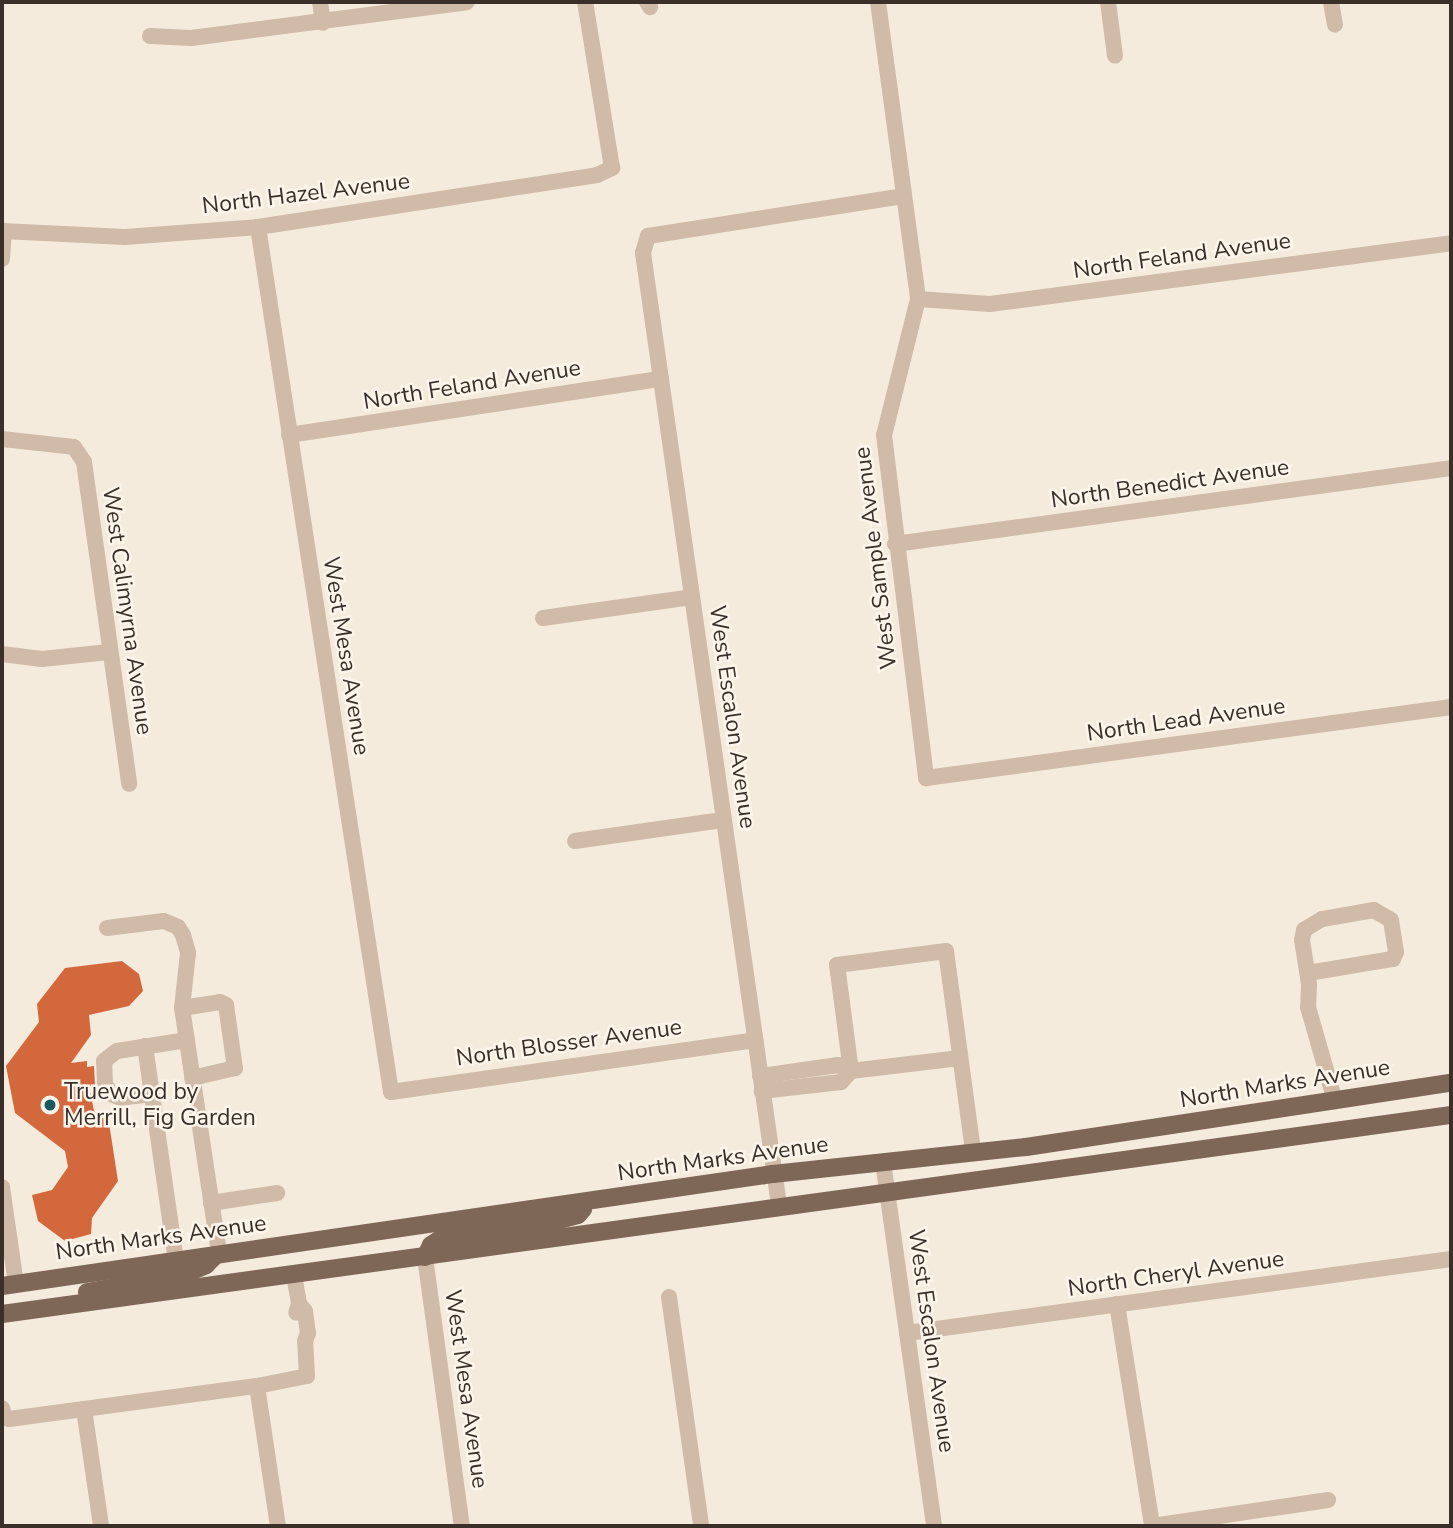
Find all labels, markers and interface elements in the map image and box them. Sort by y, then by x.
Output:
street label: North Hazel Avenue [201,168,411,220]
street label: North Feland Avenue [1071,227,1293,285]
street label: North Feland Avenue [361,354,583,416]
street label: West Sample Avenue [849,445,903,671]
street label: North Benedict Avenue [1049,454,1291,514]
street label: West Calimyrna Avenue [96,485,158,737]
street label: West Mesa Avenue [317,555,375,757]
street label: West Escalon Avenue [703,604,761,830]
street label: North Lead Avenue [1085,692,1287,748]
street label: North Blosser Avenue [454,1014,684,1072]
street label: North Marks Avenue [1178,1054,1392,1114]
place label: Truewood by Merrill, Fig Garden [64,1078,256,1132]
marker: Truewood by Merrill, Fig Garden [42,1097,58,1113]
street label: North Marks Avenue [616,1131,830,1187]
street label: North Marks Avenue [54,1210,268,1266]
street label: West Escalon Avenue [902,1228,960,1454]
street label: North Cheryl Avenue [1066,1245,1286,1303]
street label: West Mesa Avenue [438,1288,494,1490]

